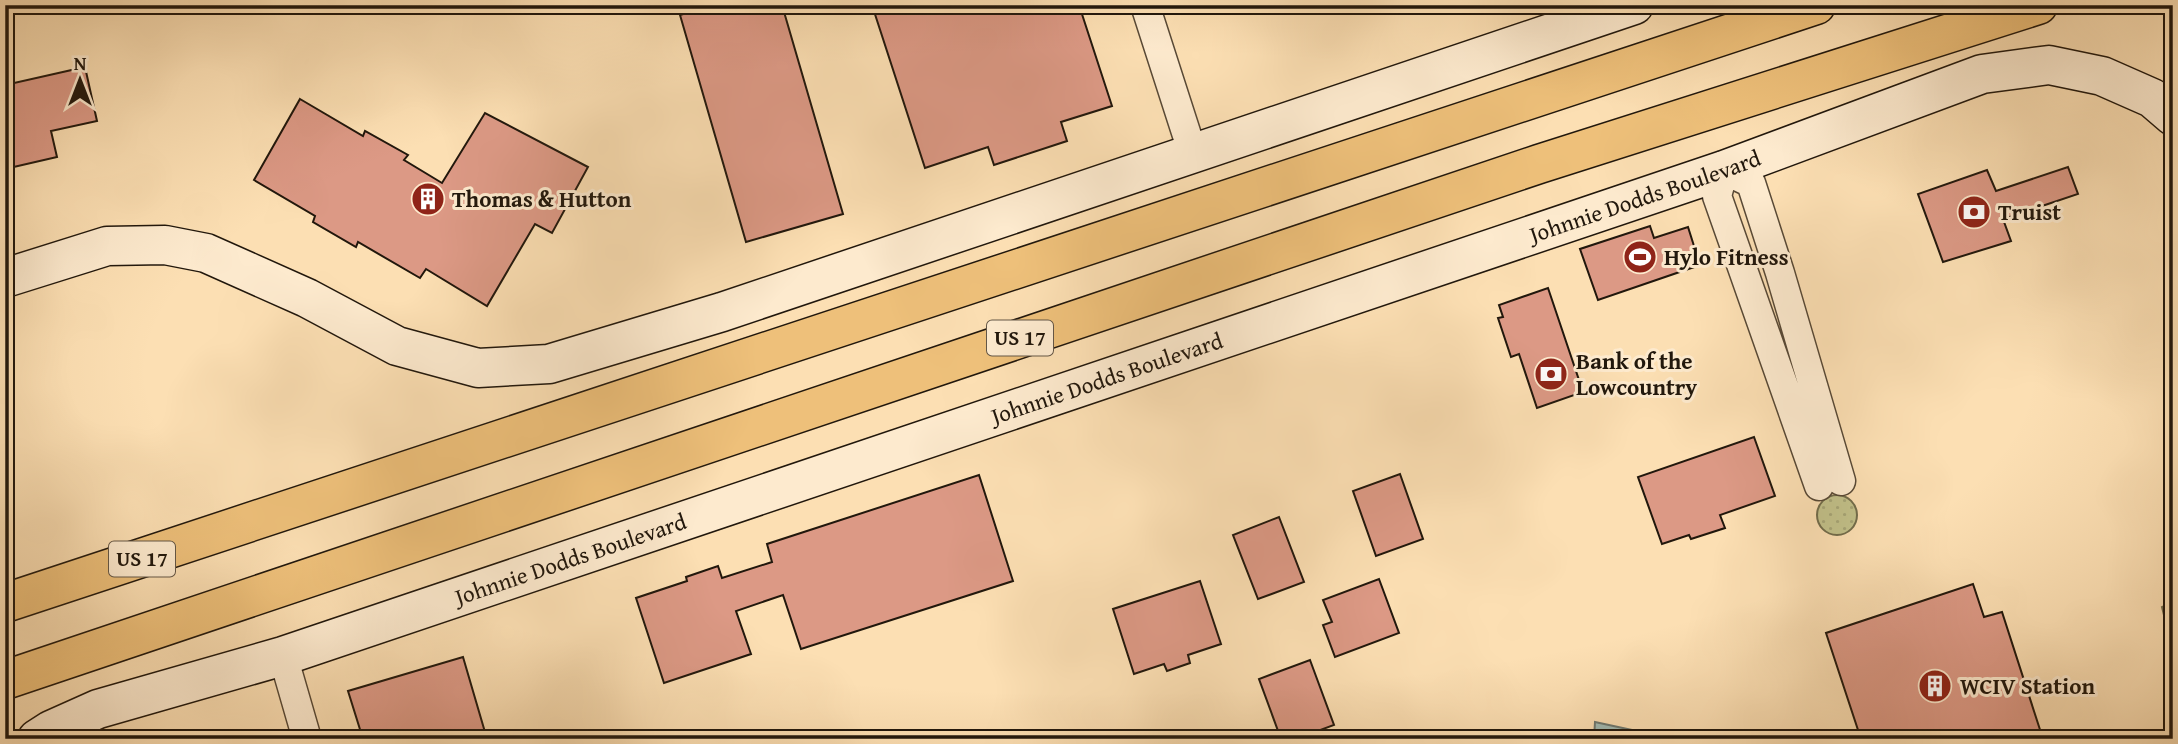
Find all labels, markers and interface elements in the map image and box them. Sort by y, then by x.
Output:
north arrow [46,46,116,116]
text: N [74,49,87,77]
street label: Johnnie Dodds Boulevard [1522,141,1766,252]
building icon: Thomas & Hutton [409,180,447,218]
place label: Thomas & Hutton [452,182,632,215]
bank icon: Truist [1955,193,1993,231]
place label: Truist [1998,195,2061,228]
sports icon: Hylo Fitness [1621,238,1659,276]
place label: Hylo Fitness [1664,240,1789,273]
road number: US 17 [987,320,1053,356]
street label: Johnnie Dodds Boulevard [984,323,1228,433]
place label: Bank of the Lowcountry [1576,344,1697,403]
bank icon: Bank of the Lowcountry [1532,355,1570,393]
street label: Johnnie Dodds Boulevard [447,504,691,614]
road number: US 17 [109,542,175,576]
building icon: WCIV Station [1916,667,1954,705]
place label: WCIV Station [1960,669,2095,702]

